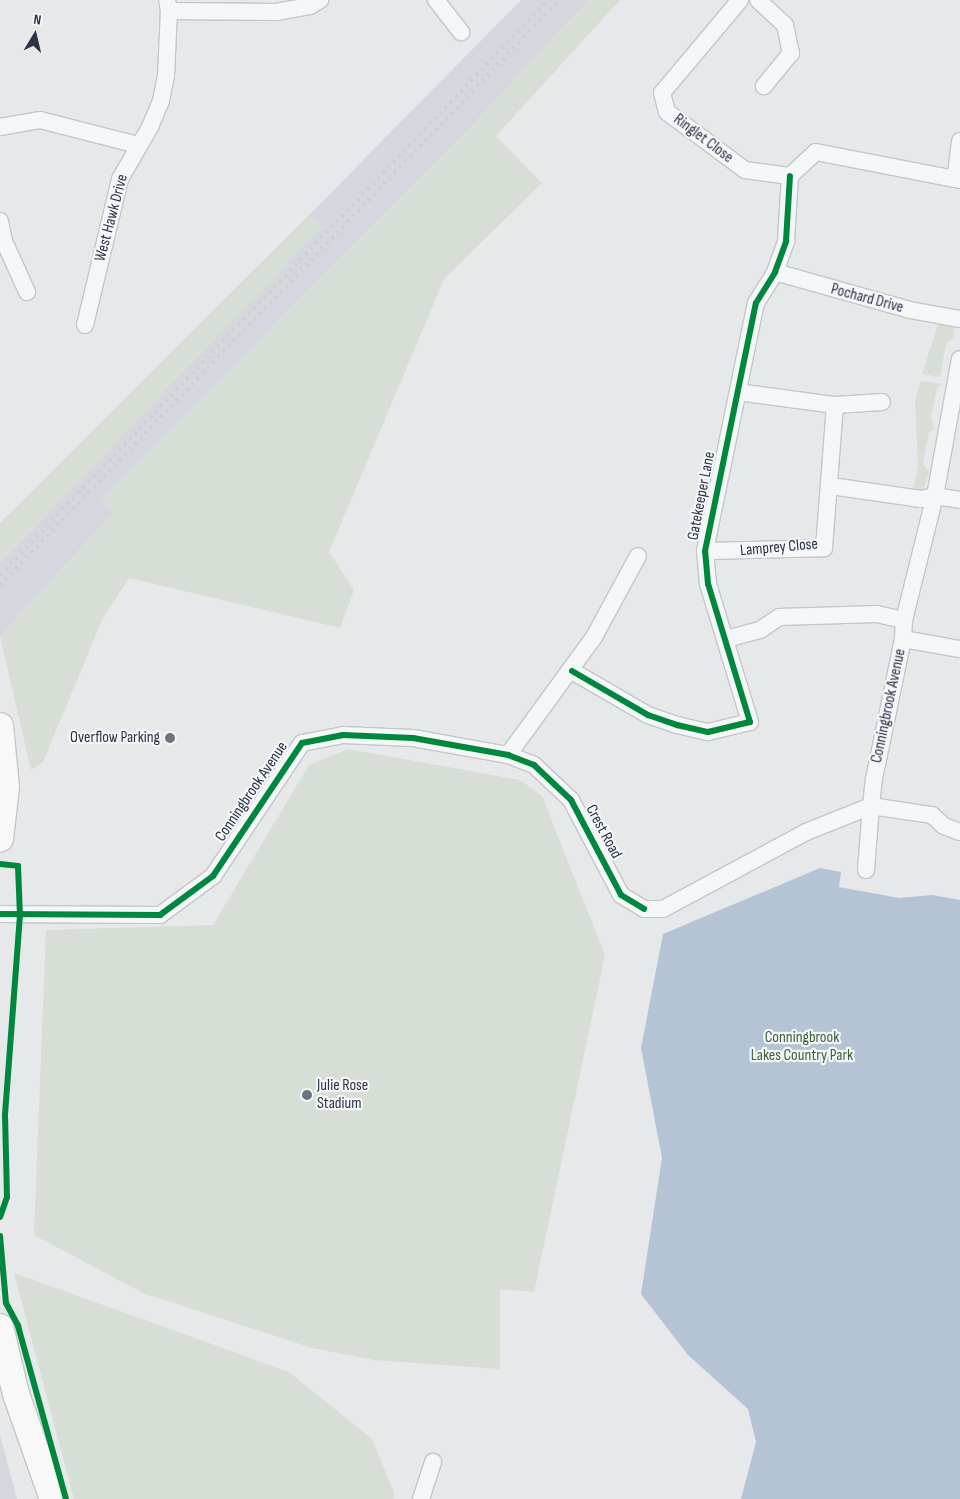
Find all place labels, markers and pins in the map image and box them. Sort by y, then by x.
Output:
place label: Overflow Parking [70,728,160,748]
marker: Overflow Parking [164,732,176,744]
place label: Julie Rose Stadium [317,1076,368,1114]
marker: Julie Rose Stadium [301,1089,313,1101]

